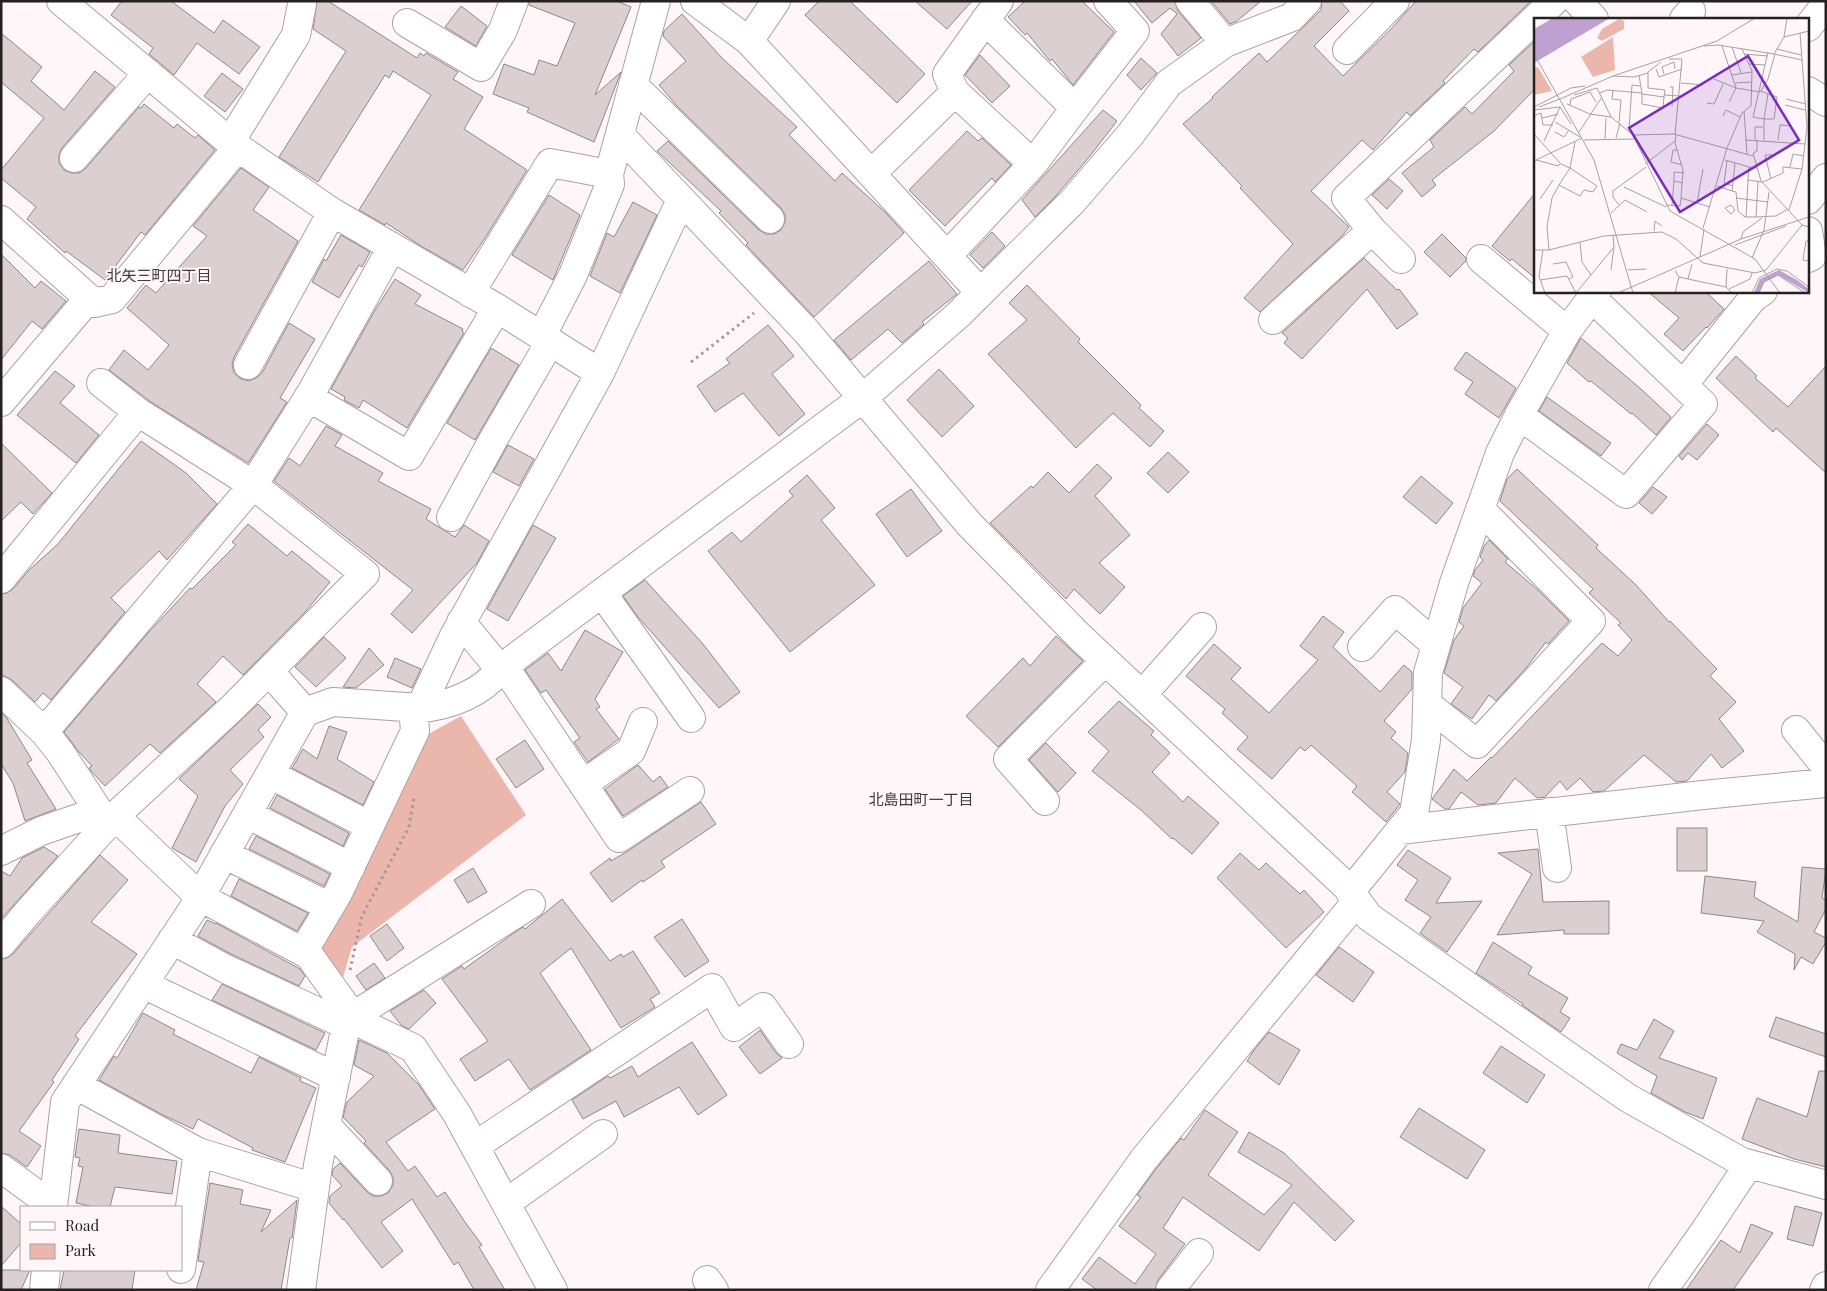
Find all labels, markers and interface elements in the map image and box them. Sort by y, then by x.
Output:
inset map [1534,18,1810,292]
district label: 北矢三町四丁目 [106,265,212,285]
district label: 北島田町一丁目 [868,789,974,809]
legend [20,1206,182,1271]
text: Road [65,1215,99,1235]
text: Park [65,1240,97,1260]

